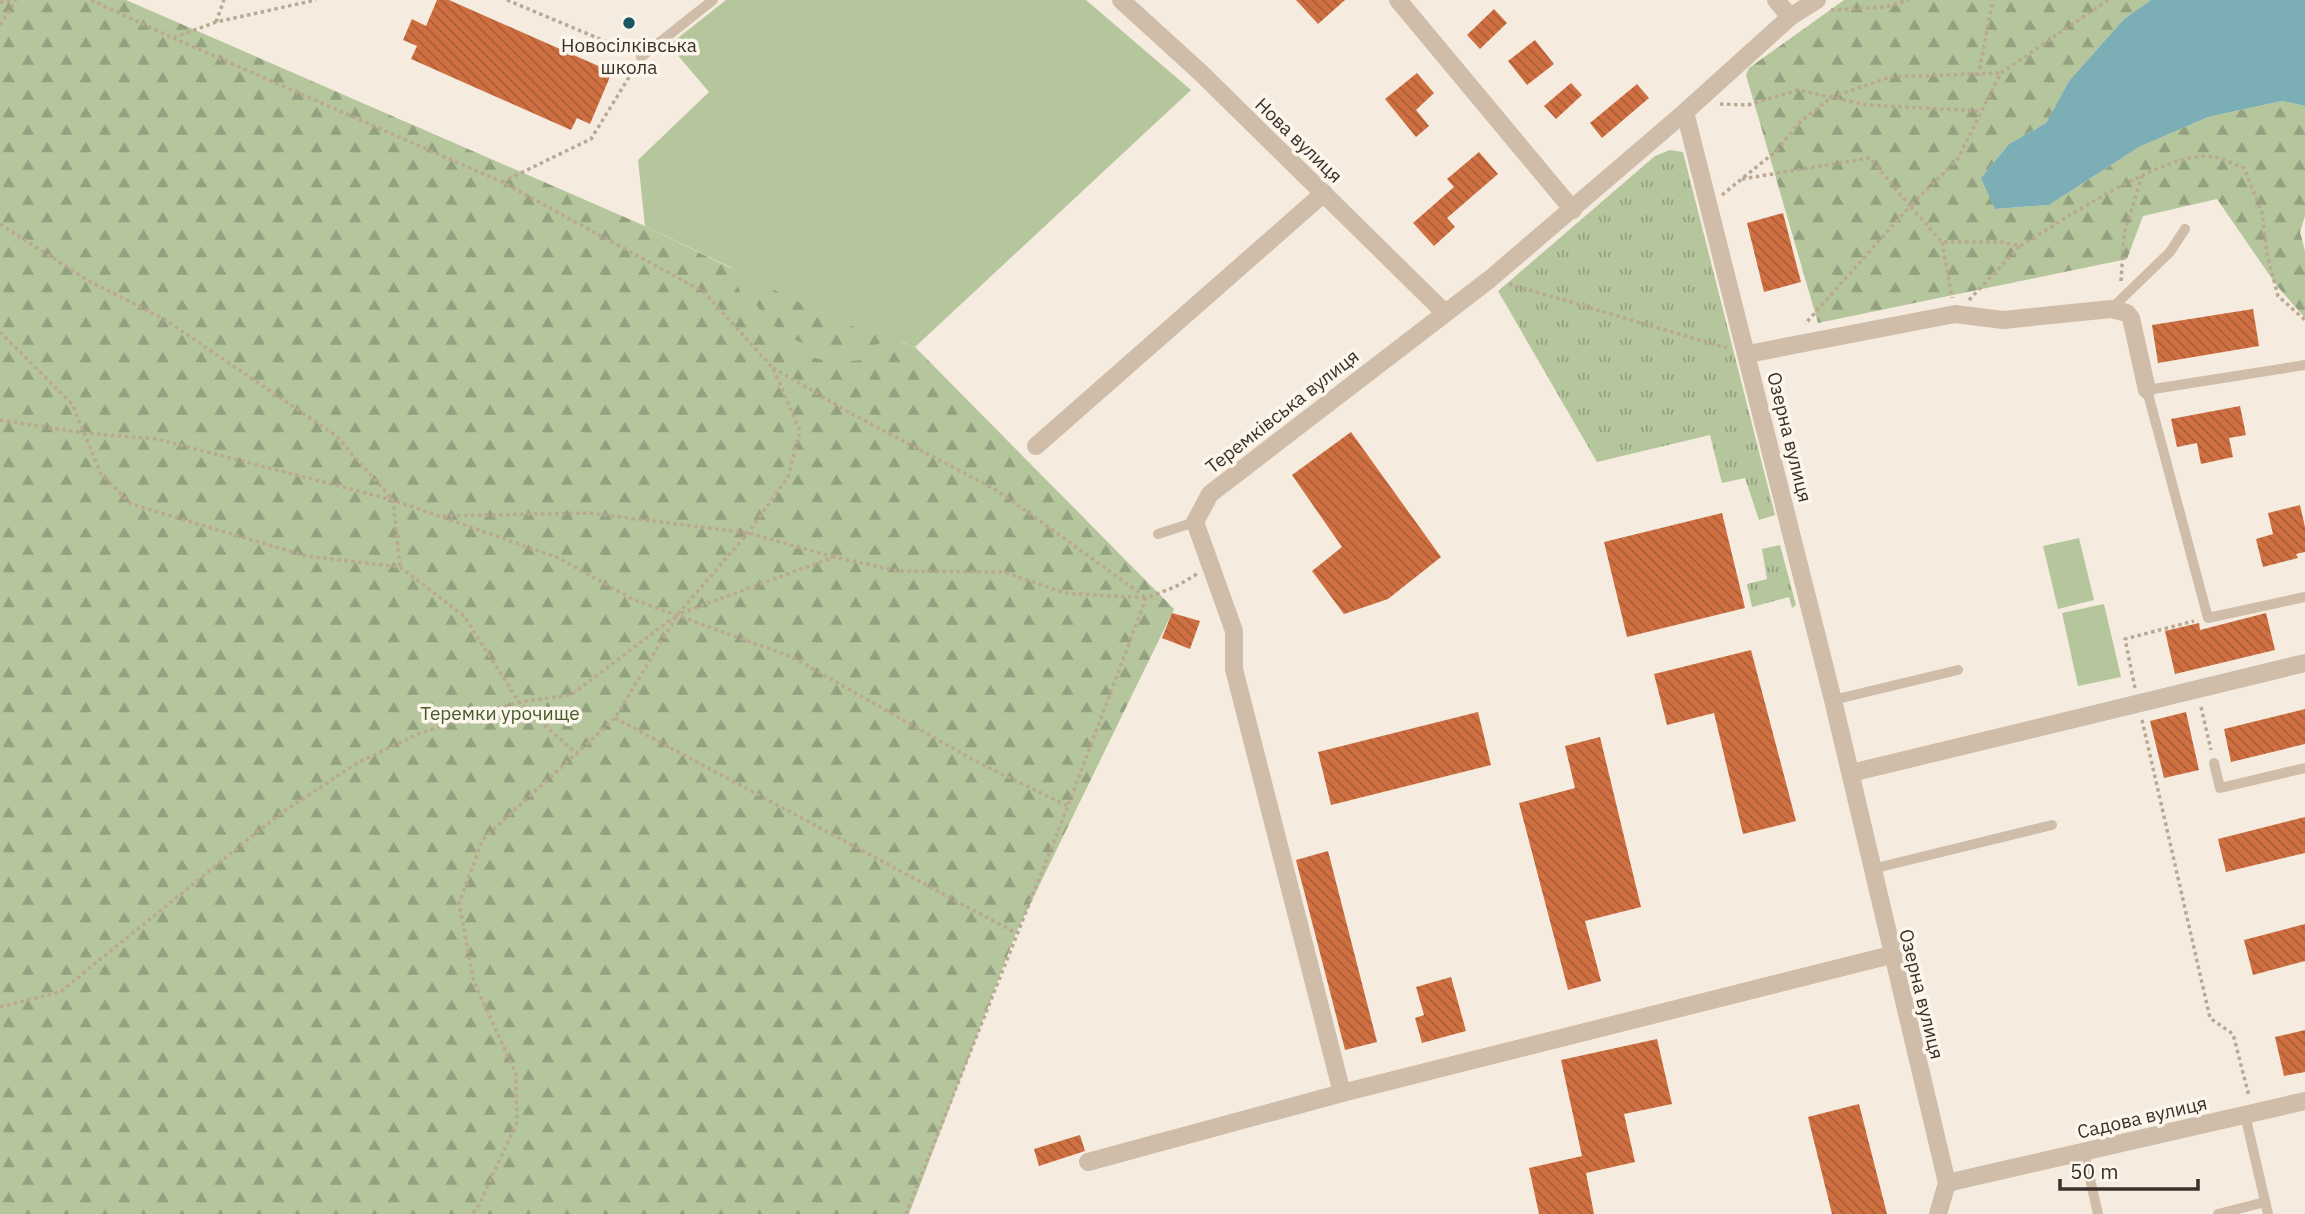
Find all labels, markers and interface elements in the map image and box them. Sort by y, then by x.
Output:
marker: Новосілківська школа [621,15,637,31]
place label: Новосілківська школа [561,33,697,79]
street label: Нова вулиця [1250,92,1348,188]
street label: Теремківська вулиця [1201,344,1363,478]
street label: Озерна вулиця [1762,369,1818,505]
park label: Теремки урочище [420,701,580,725]
street label: Озерна вулиця [1894,926,1950,1062]
street label: Садова вулиця [2075,1090,2209,1144]
scale bar [2060,1148,2198,1192]
text: 50 m [2070,1157,2119,1185]

